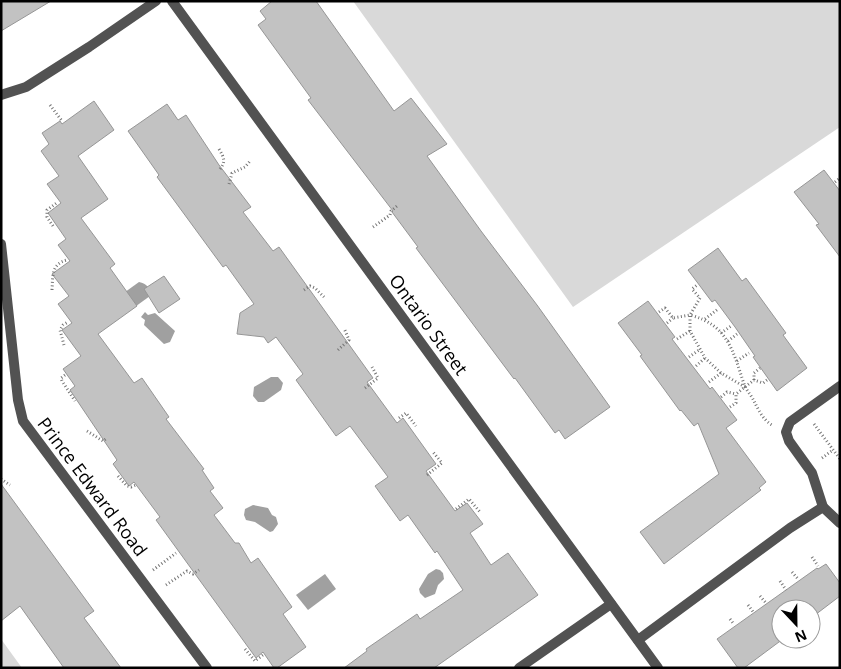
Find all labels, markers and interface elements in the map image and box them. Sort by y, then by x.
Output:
street label: Ontario Street [384,269,474,380]
street label: Prince Edward Road [33,412,153,561]
north arrow [771,599,821,649]
text: N [792,626,810,647]

